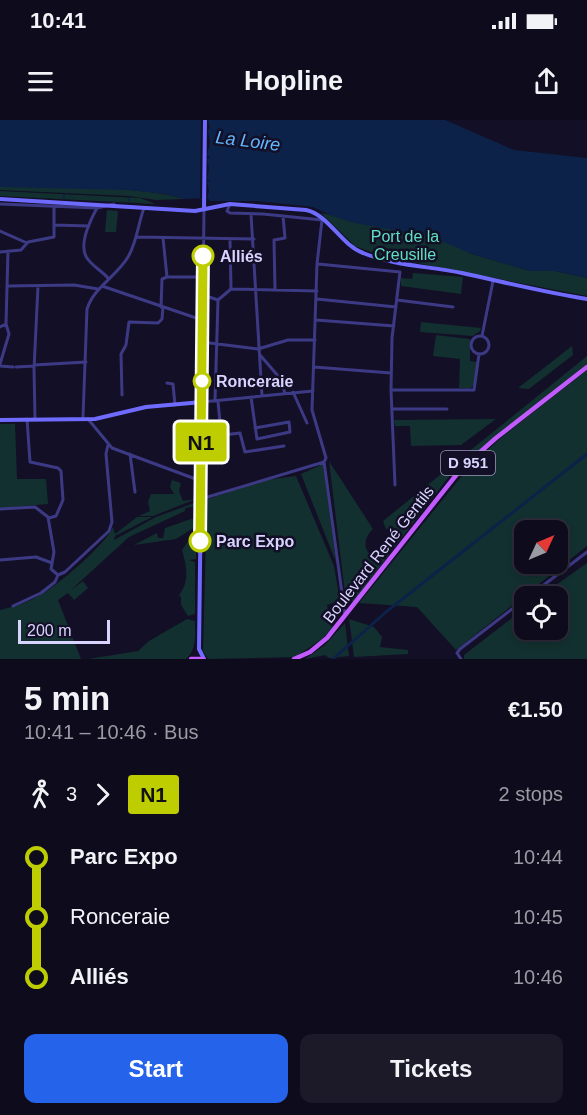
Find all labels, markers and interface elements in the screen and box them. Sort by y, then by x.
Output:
text: 10:41 [30,8,86,33]
icon: menu [24,65,57,98]
icon: share [530,65,563,98]
text: Hopline [244,66,343,96]
water label: La Loire [214,127,282,155]
park label: Port de la Creusille [371,228,439,263]
marker: Alliés [192,245,214,267]
place label: Alliés [220,248,263,265]
marker: Ronceraie [193,372,211,390]
place label: Ronceraie [216,373,293,390]
line badge: N1 [174,422,228,462]
text: N1 [188,431,214,454]
road number: D 951 [441,451,495,475]
street label: Boulevard René Gentils [320,482,437,626]
north arrow [514,520,568,574]
map controls [514,520,568,640]
marker: Parc Expo [189,530,211,552]
place label: Parc Expo [216,533,294,550]
button: locate [514,586,568,640]
scale bar [18,617,110,644]
text: 200 m [27,622,71,639]
text: 5 min [24,680,110,717]
text: €1.50 [508,697,563,722]
text: 10:41 – 10:46 · Bus [24,721,199,743]
icon: walk [24,778,57,811]
icon: forward [86,778,119,811]
text: 3 [66,783,77,805]
text: N1 [140,783,167,806]
text: 2 stops [499,783,563,805]
text: Parc Expo [70,844,178,869]
text: 10:44 [513,846,563,868]
text: Ronceraie [70,904,170,929]
text: 10:45 [513,906,563,928]
text: Alliés [70,964,129,989]
text: 10:46 [513,966,563,988]
button: Start [24,1034,288,1103]
button: Tickets [300,1034,563,1103]

